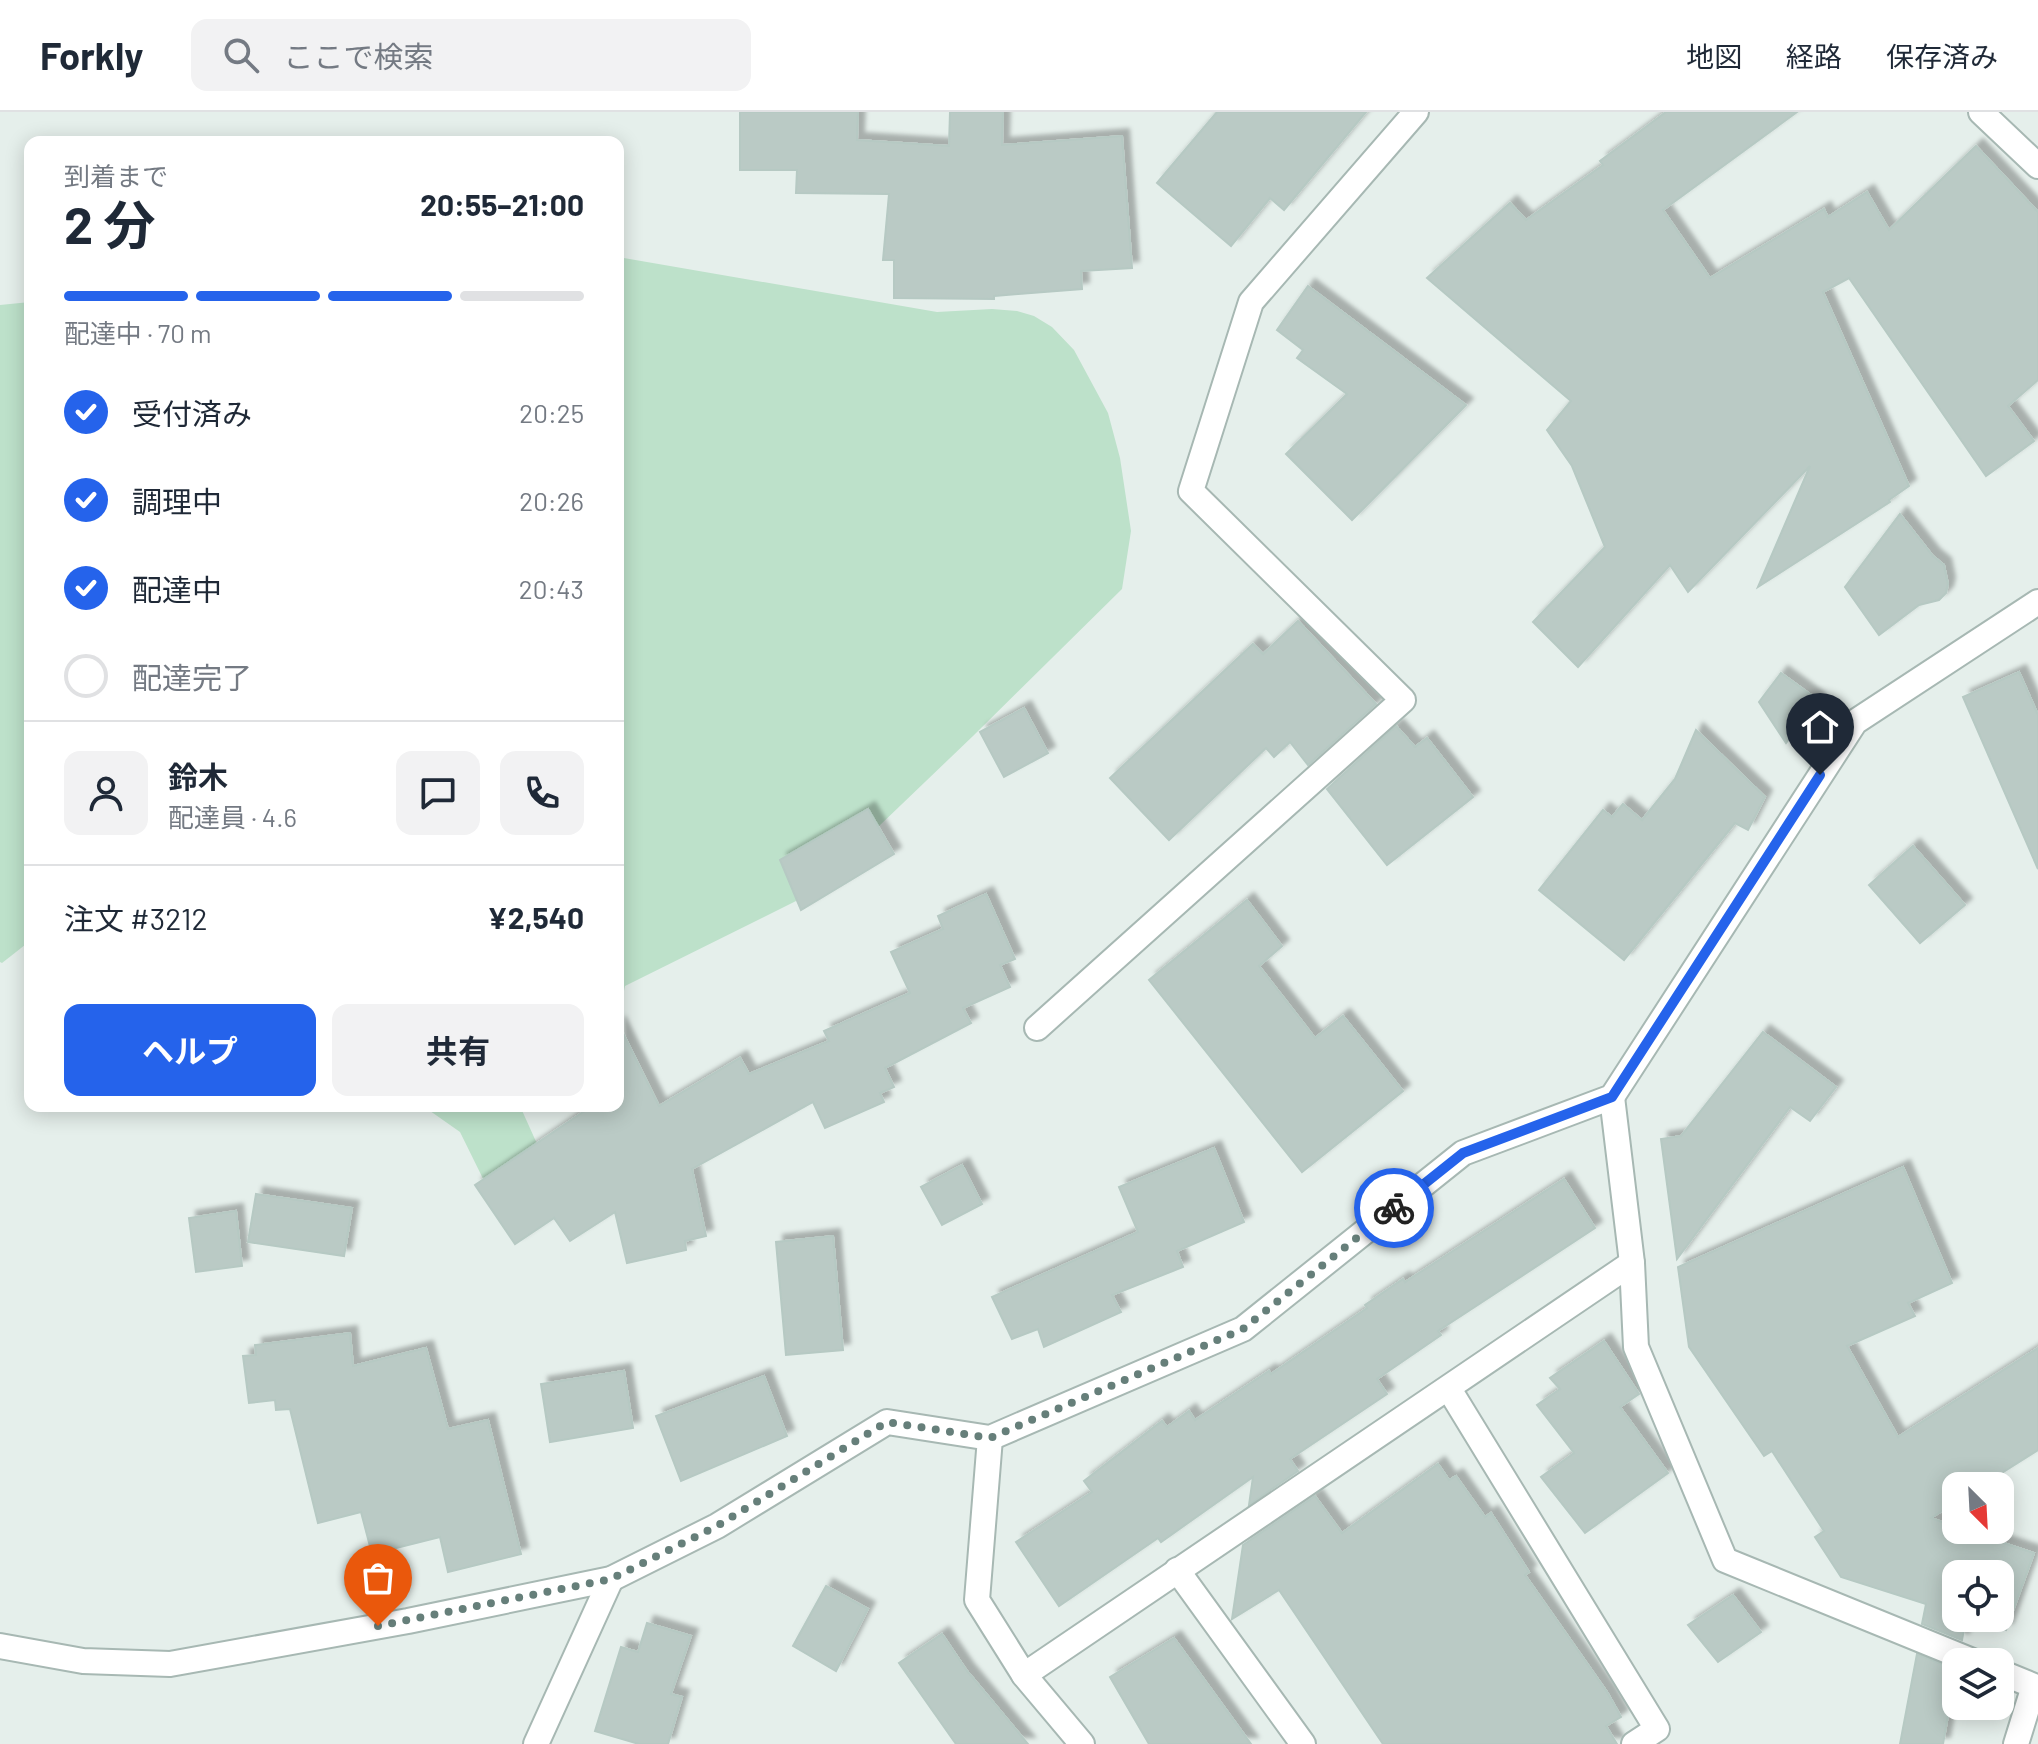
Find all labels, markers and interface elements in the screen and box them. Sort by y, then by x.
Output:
search box [191,19,751,91]
text: Forkly [40,32,143,78]
icon: search [219,33,263,77]
text: ここで検索 [283,38,433,74]
text: 地図 [1686,39,1742,73]
text: 経路 [1786,39,1842,73]
text: 保存済み [1886,39,1998,73]
text: 到着まで [64,160,168,191]
text: 20:55–21:00 [420,186,584,222]
text: 2 分 [64,192,156,254]
text: 配達中 · 70 m [64,317,212,348]
icon: check [64,390,108,434]
text: 受付済み [132,395,252,431]
text: 20:25 [519,397,584,428]
icon: check [64,478,108,522]
text: 調理中 [132,483,222,519]
text: 20:26 [519,485,584,516]
icon: check [64,566,108,610]
text: 配達中 [132,571,222,607]
text: 20:43 [519,573,584,604]
text: 配達完了 [132,659,252,695]
pin [1786,693,1854,775]
icon: home [1798,705,1842,749]
button: person [64,751,148,835]
button: chat [396,751,480,835]
button: phone [500,751,584,835]
text: 鈴木 [168,758,228,794]
text: 配達員 · 4.6 [168,801,297,832]
text: ¥2,540 [487,899,584,935]
text: 注文 #3212 [64,900,207,936]
button: ヘルプ [64,1004,316,1096]
button: 共有 [332,1004,584,1096]
courier [1354,1168,1434,1248]
icon: bike [1372,1186,1416,1230]
north arrow [1942,1472,2014,1544]
map controls [1942,1472,2014,1720]
pin [344,1544,412,1626]
icon: bag [356,1556,400,1600]
button: locate [1942,1560,2014,1632]
button: layers [1942,1648,2014,1720]

